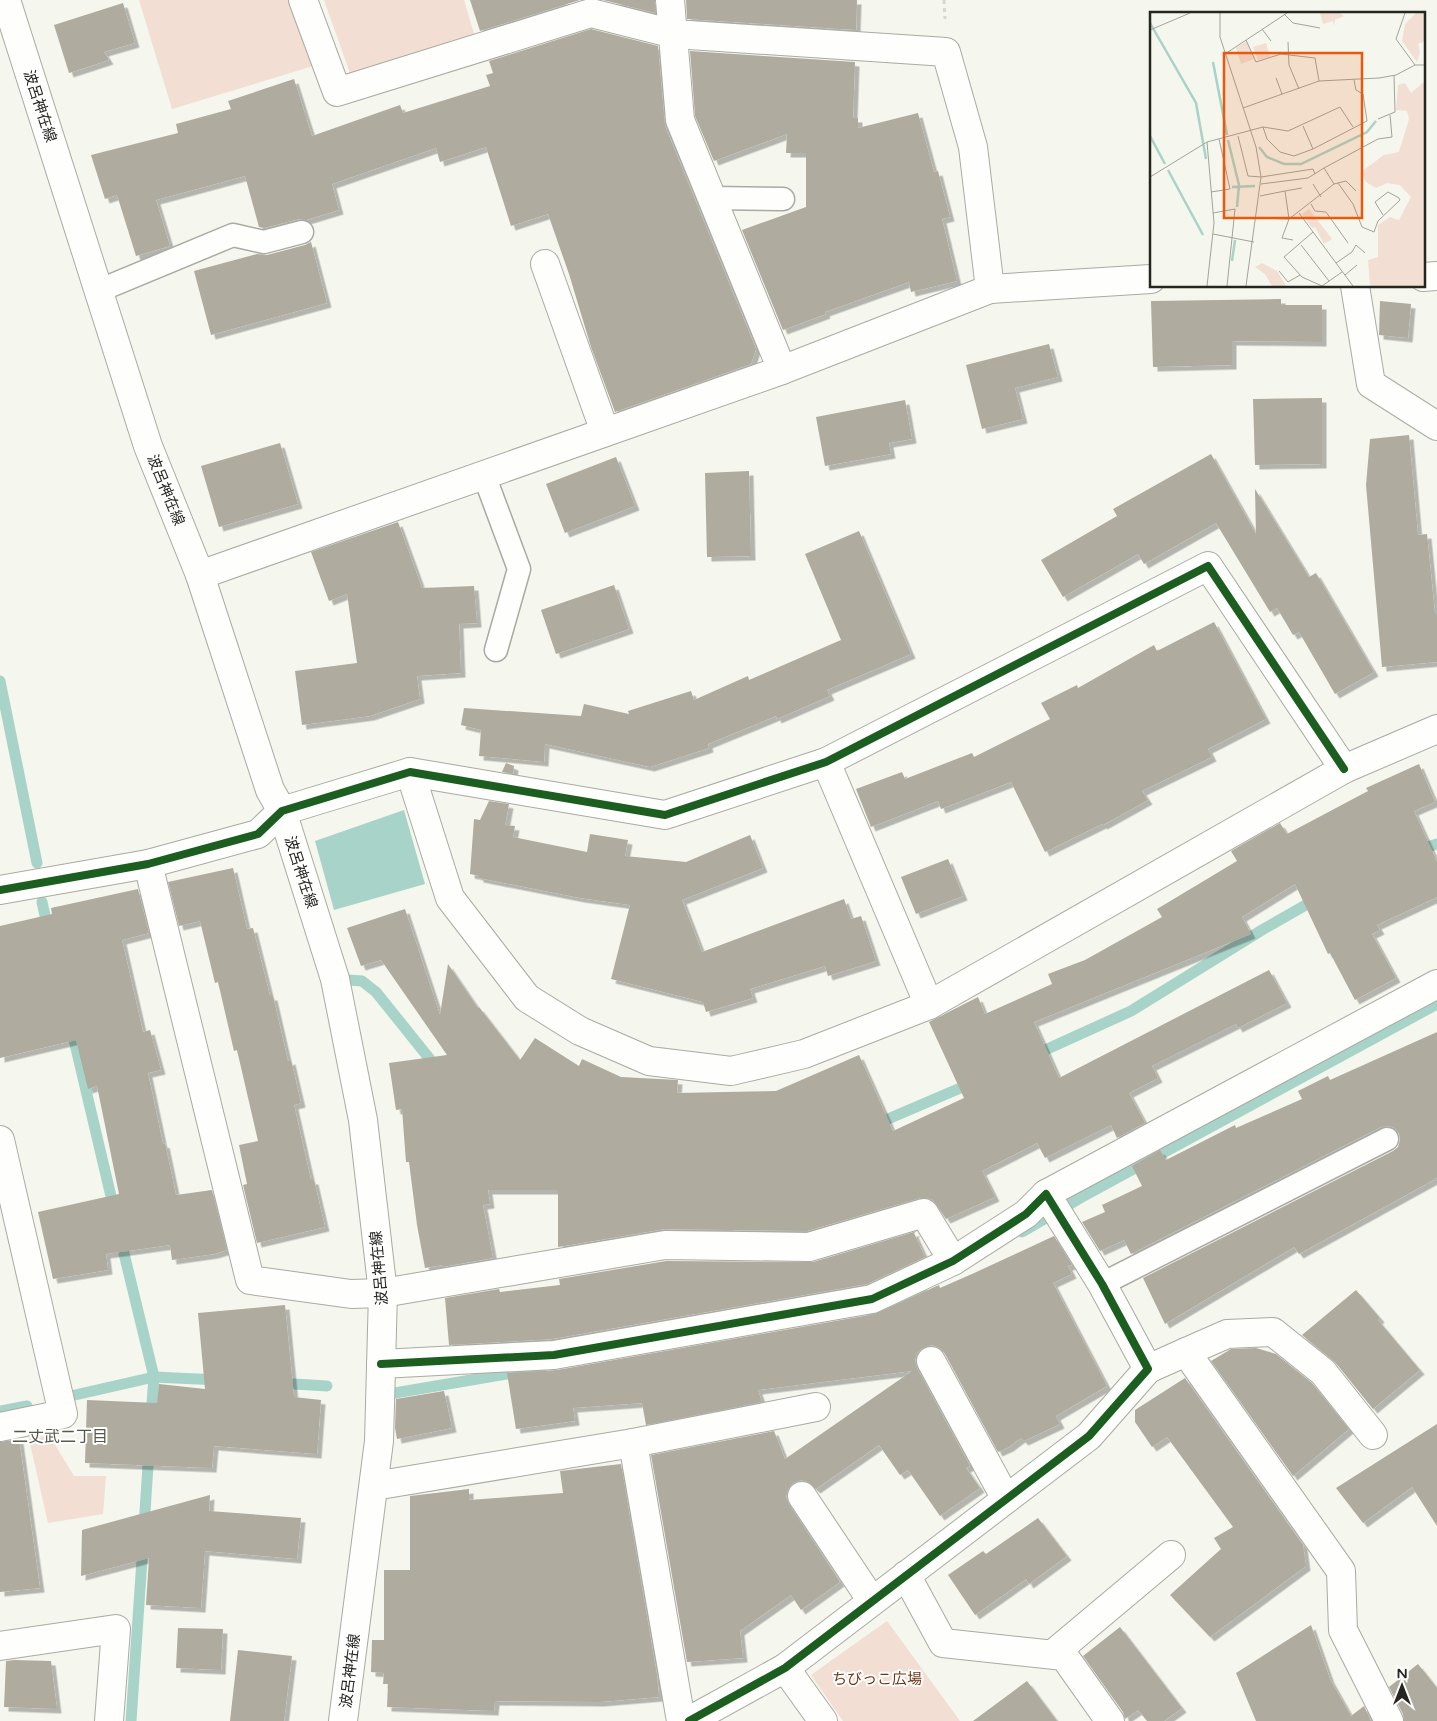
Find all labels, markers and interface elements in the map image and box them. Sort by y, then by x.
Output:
inset map [1150,12,1424,288]
street label: 波呂神在線 [20,68,60,144]
street label: 波呂神在線 [144,452,188,528]
street label: 波呂神在線 [281,834,321,910]
street label: 波呂神在線 [367,1230,391,1306]
district label: 二丈武二丁目 [12,1427,108,1447]
street label: 波呂神在線 [336,1633,364,1709]
north arrow [1377,1661,1427,1711]
text: N [1396,1665,1408,1682]
park label: ちびっこ広場 [832,1670,922,1688]

